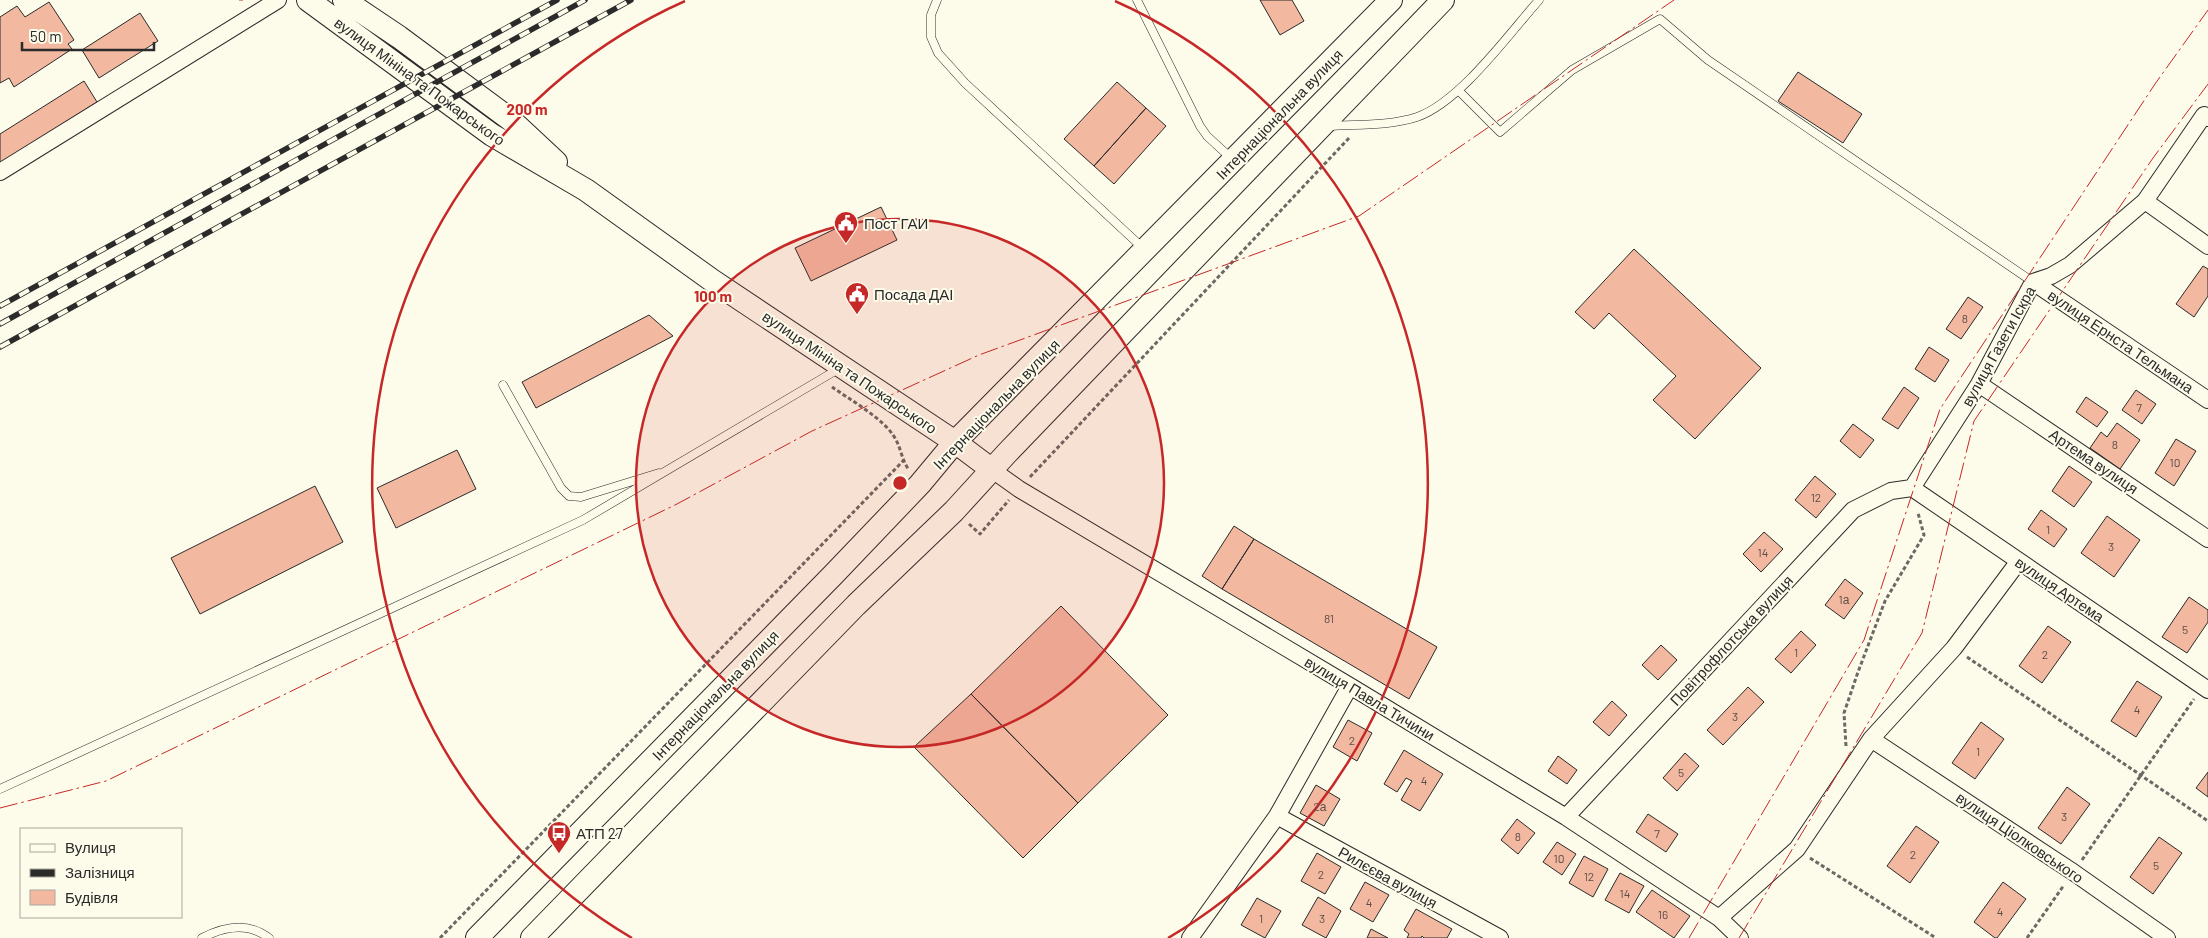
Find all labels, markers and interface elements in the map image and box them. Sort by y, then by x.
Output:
street label: вулиця Мініна та Пожарського [331,13,509,149]
scale bar [22,20,155,52]
text: 50 m [30,27,62,45]
street label: Інтернаціональна вулиця [1212,45,1346,183]
text: 200 m [506,100,548,118]
public building icon: Пост ГАИ [833,210,859,244]
place label: Пост ГАИ [864,214,928,232]
public building icon: Посада ДАІ [844,281,870,315]
street label: вулиця Газети Іскра [1957,282,2039,409]
place label: Посада ДАІ [874,285,953,303]
street label: вулиця Ернста Тельмана [2045,285,2198,397]
text: 100 m [694,287,732,305]
street label: вулиця Мініна та Пожарського [759,307,941,437]
house number: 8 [1962,311,1968,325]
street label: Інтернаціональна вулиця [929,335,1063,473]
house number: 7 [2136,400,2142,414]
street label: Артема вулиця [2046,425,2142,497]
house number: 8 [2112,437,2118,451]
house number: 10 [2170,455,2180,469]
centre of rings [891,474,909,492]
house number: 12 [1811,490,1821,504]
house number: 1 [2046,522,2050,536]
house number: 3 [2108,539,2114,553]
house number: 14 [1758,545,1768,559]
street label: вулиця Артема [2012,553,2108,626]
street label: Повітрофлотська вулиця [1666,571,1796,709]
house number: 1а [1839,592,1850,606]
house number: 81 [1324,611,1334,625]
house number: 5 [2182,622,2188,636]
street label: Інтернаціональна вулиця [648,626,782,764]
house number: 1 [1794,645,1798,659]
house number: 2 [2042,647,2048,661]
street label: вулиця Павла Тичини [1302,652,1438,744]
house number: 4 [2134,702,2140,716]
house number: 3 [1732,709,1738,723]
house number: 2 [1349,733,1355,747]
house number: 1 [1976,744,1980,758]
house number: 5 [1678,765,1684,779]
house number: 4 [1421,773,1427,787]
street label: вулиця Ціолковського [1953,788,2087,886]
house number: 2а [1313,799,1327,813]
house number: 3 [2061,809,2067,823]
bus stop icon: АТП 27 [546,820,572,854]
place label: АТП 27 [576,824,623,842]
house number: 7 [1654,826,1660,840]
legend [20,828,182,918]
house number: 8 [1515,829,1521,843]
text: Вулиця [65,838,116,856]
street label: Рилєєва вулиця [1335,842,1441,912]
house number: 2 [1910,847,1916,861]
house number: 10 [1554,851,1564,865]
house number: 5 [2153,858,2159,872]
text: Залізниця [65,863,135,881]
house number: 2 [1318,867,1324,881]
house number: 12 [1584,869,1594,883]
house number: 14 [1620,886,1630,900]
text: Будівля [65,888,118,906]
house number: 4 [1366,895,1372,909]
house number: 4 [1997,904,2003,918]
house number: 16 [1658,907,1668,921]
house number: 1 [1259,911,1263,925]
house number: 3 [1319,911,1325,925]

